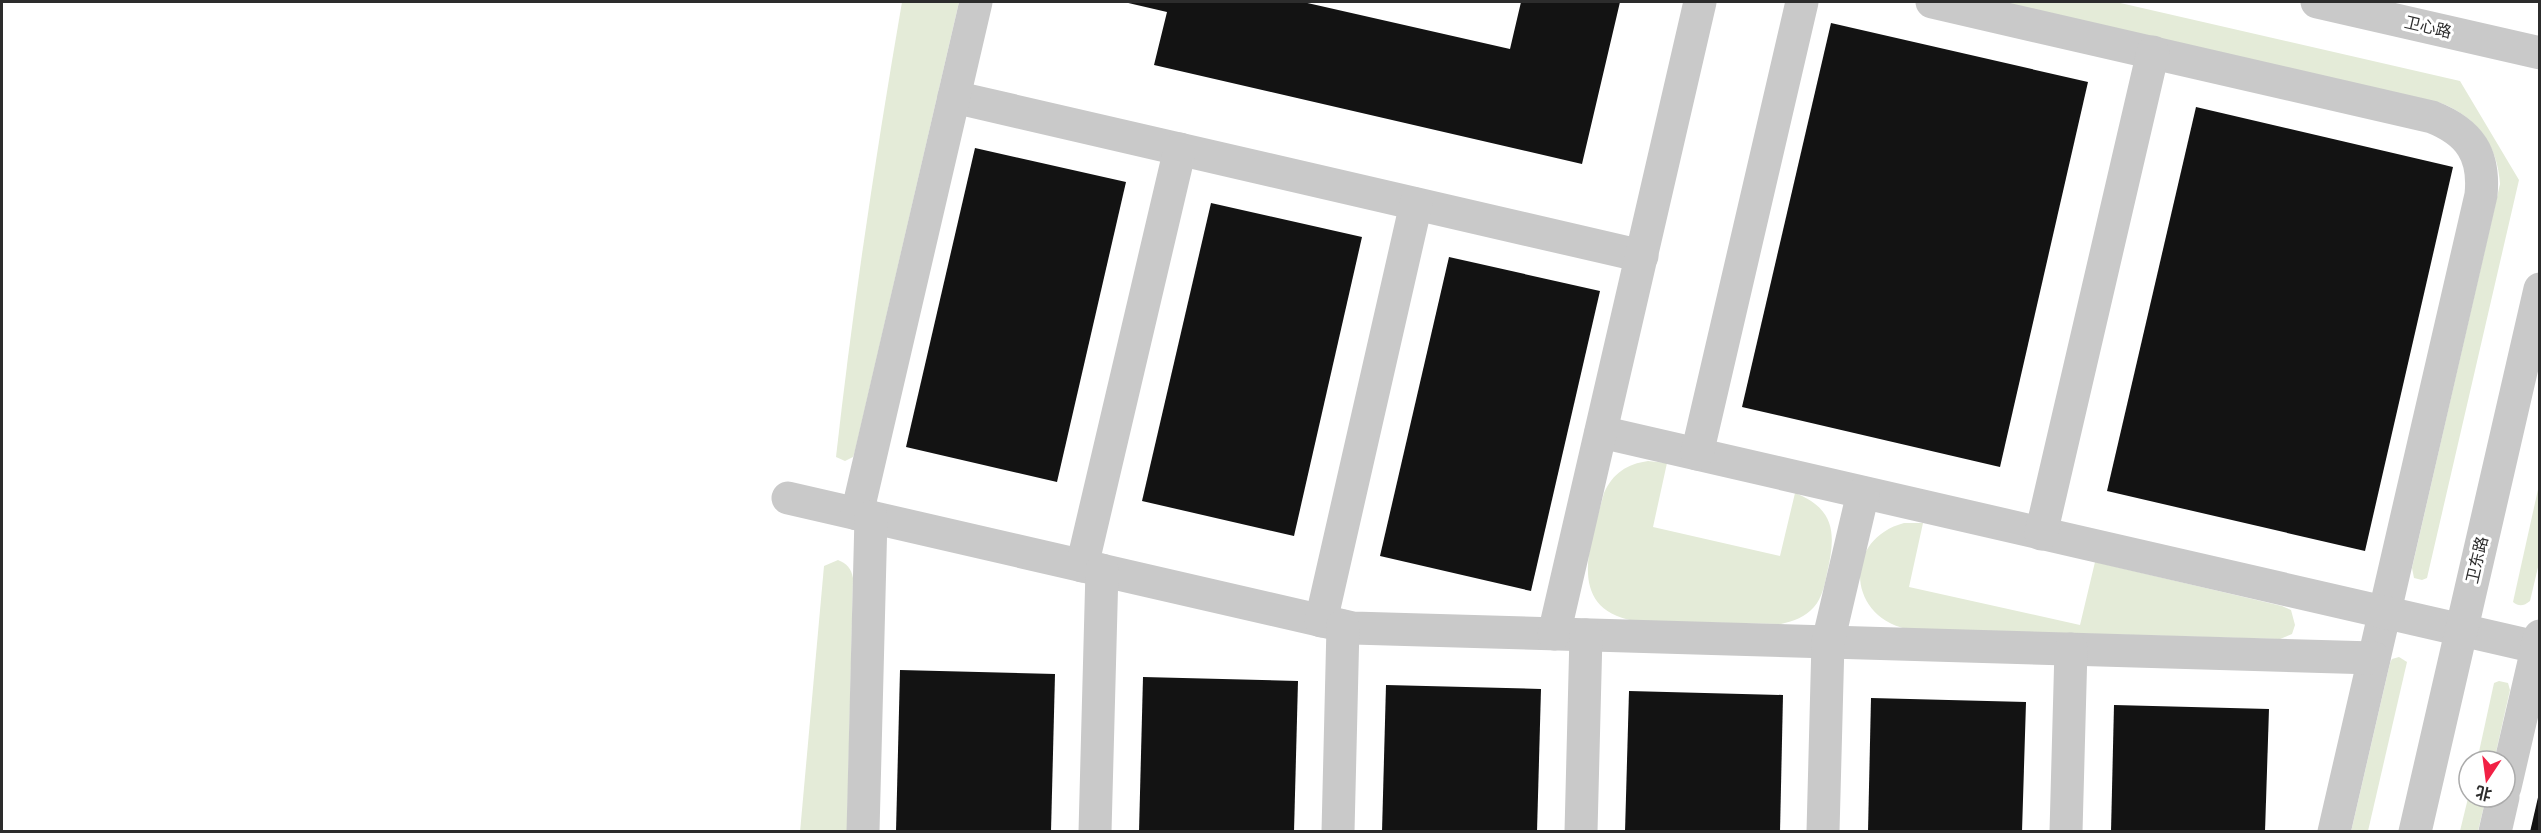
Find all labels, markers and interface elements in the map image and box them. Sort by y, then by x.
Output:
street label: 卫心路 [2402,12,2454,42]
street label: 卫东路 [2462,534,2492,586]
north arrow [2457,749,2517,809]
text: 北 [2474,782,2494,804]

